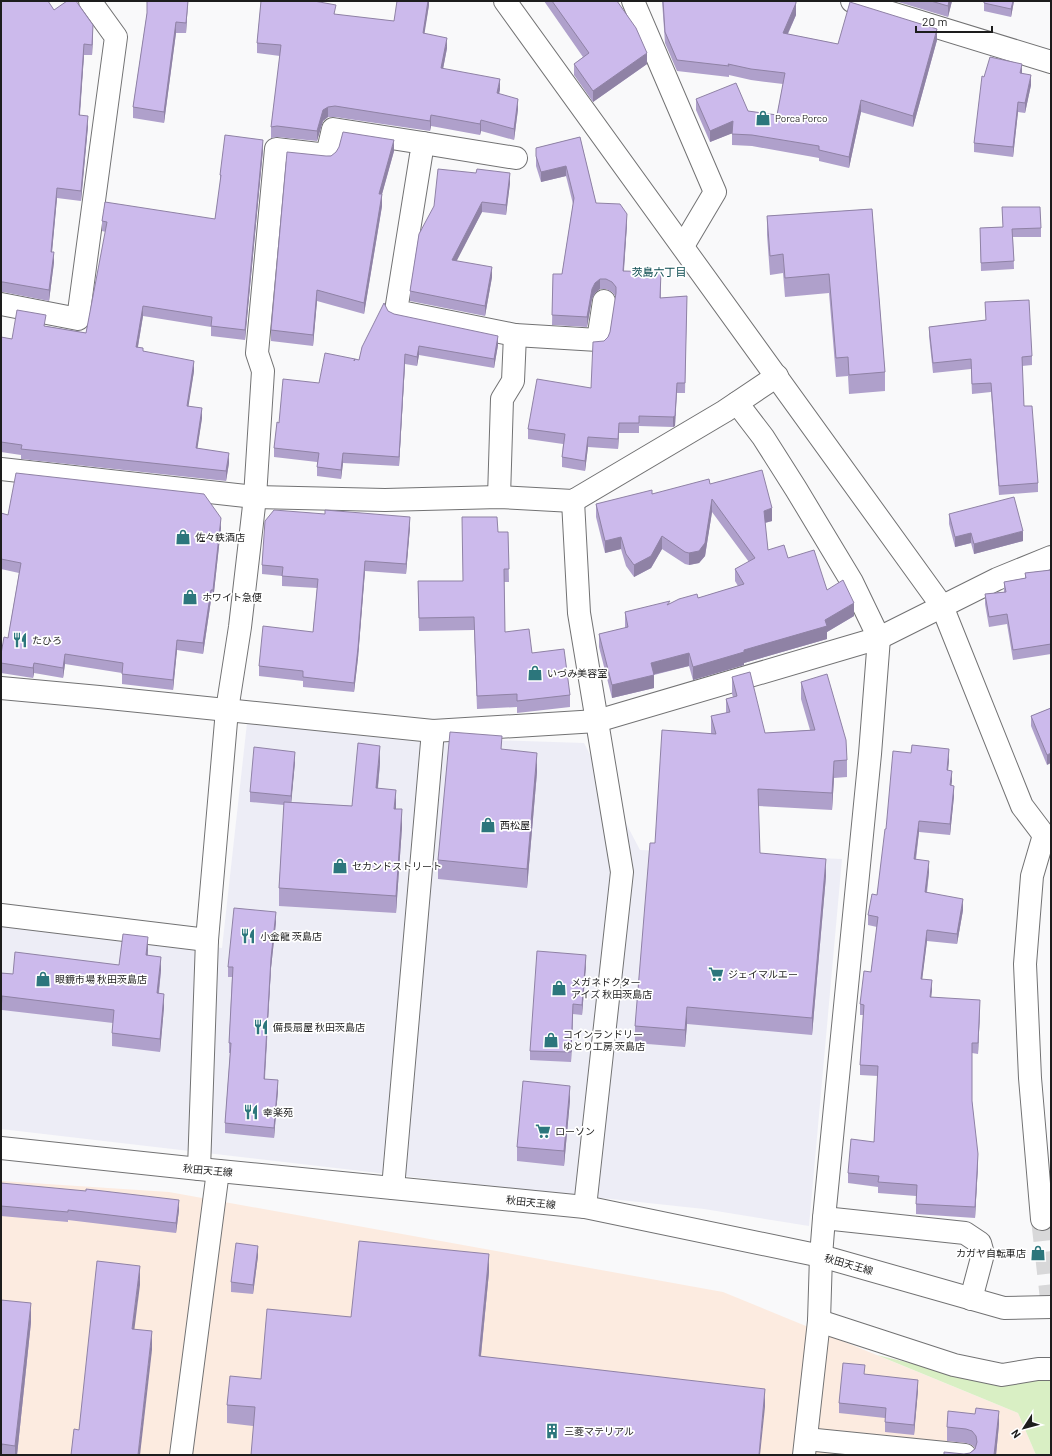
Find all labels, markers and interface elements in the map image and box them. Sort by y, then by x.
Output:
scale bar [916,8,992,34]
text: 20 m [922,14,948,28]
shop icon: Porca Porco [754,109,772,127]
place label: Porca Porco [775,112,828,124]
district label: 茨島六丁目 [632,265,687,278]
shop icon: 佐々鉄酒店 [174,528,192,546]
place label: 佐々鉄酒店 [195,531,245,543]
shop icon: ホワイト急便 [181,588,199,606]
place label: ホワイト急便 [202,591,262,603]
restaurant icon: たひろ [11,631,29,649]
place label: たひろ [32,634,62,646]
shop icon: いづみ美容室 [526,664,544,682]
place label: いづみ美容室 [547,667,607,679]
shop icon: 西松屋 [479,816,497,834]
place label: 西松屋 [500,819,530,831]
shop icon: セカンドストリート [331,857,349,875]
place label: セカンドストリート [352,860,442,872]
restaurant icon: 小金龍 茨島店 [239,927,257,945]
place label: 小金龍 茨島店 [260,930,322,942]
supermarket icon: ジェイマルエー [707,965,725,983]
place label: ジェイマルエー [728,968,798,980]
shop icon: 眼鏡市場 秋田茨島店 [34,970,52,988]
place label: 眼鏡市場 秋田茨島店 [55,973,147,985]
place label: メガネドクター アイズ 秋田茨島店 [571,976,652,1000]
shop icon: メガネドクター アイズ 秋田茨島店 [550,979,568,997]
restaurant icon: 備長扇屋 秋田茨島店 [252,1018,270,1036]
place label: 備長扇屋 秋田茨島店 [272,1021,365,1033]
place label: コインランドリー ゆとり工房 茨島店 [563,1028,645,1052]
shop icon: コインランドリー ゆとり工房 茨島店 [542,1031,560,1049]
restaurant icon: 幸楽苑 [242,1103,260,1121]
place label: 幸楽苑 [263,1106,293,1118]
supermarket icon: ローソン [534,1122,552,1140]
place label: ローソン [555,1125,595,1137]
street label: 秋田天王線 [183,1162,233,1178]
street label: 秋田天王線 [506,1193,556,1211]
shop icon: カガヤ自転車店 [1029,1244,1047,1262]
place label: カガヤ自転車店 [956,1247,1026,1259]
street label: 秋田天王線 [823,1251,875,1277]
north arrow [1004,1408,1044,1448]
building icon: 三菱マテリアル [543,1422,561,1440]
place label: 三菱マテリアル [564,1425,634,1437]
text: N [1008,1427,1023,1441]

